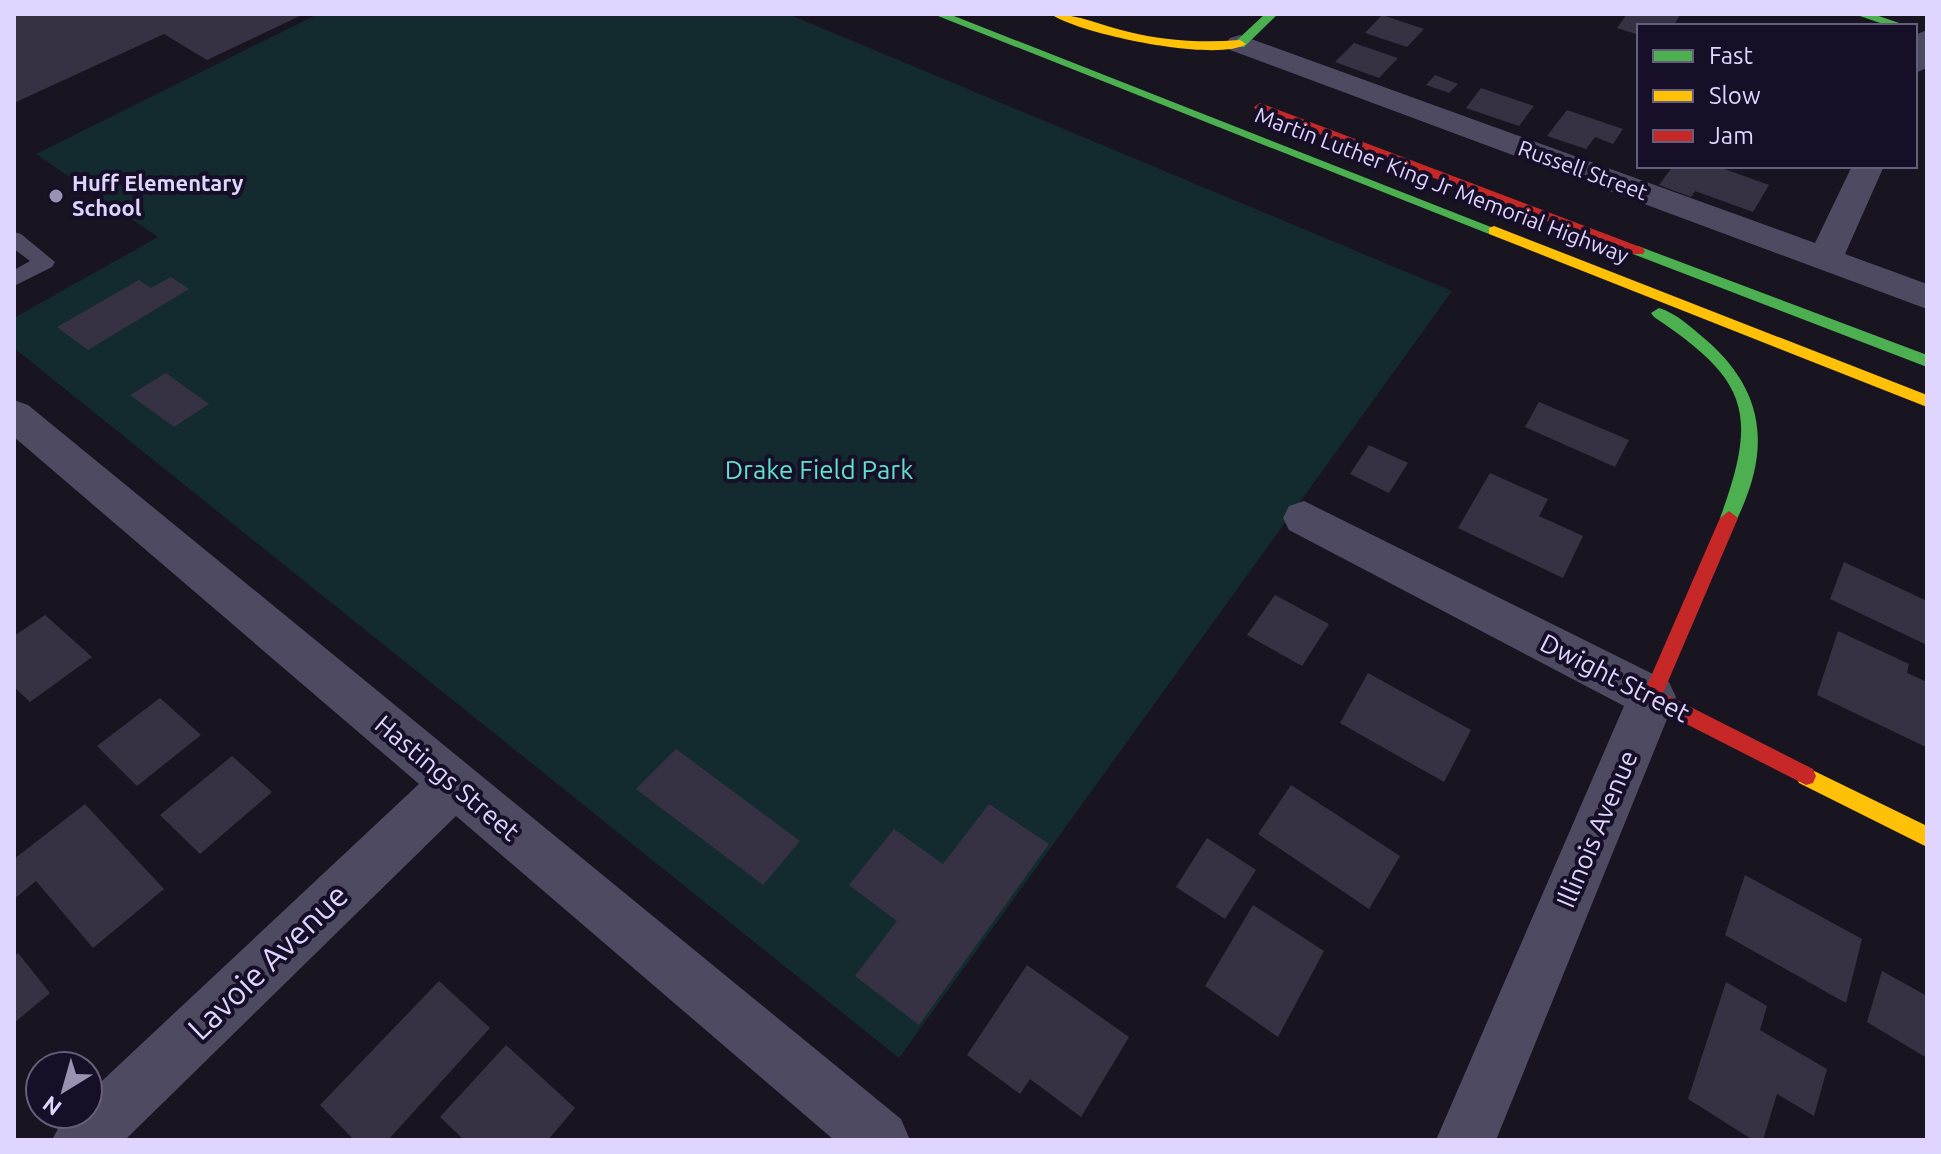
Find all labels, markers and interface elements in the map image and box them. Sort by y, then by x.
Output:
legend [1637,24,1917,168]
text: Fast [1709,42,1753,69]
text: Slow [1709,82,1761,109]
street label: Martin Luther King Jr Memorial Highway [1252,102,1633,268]
text: Jam [1709,122,1754,149]
street label: Russell Street [1515,135,1651,205]
place label: Huff Elementary School [72,170,244,220]
marker: Huff Elementary School [47,187,65,205]
park label: Drake Field Park [725,455,913,484]
street label: Dwight Street [1536,628,1695,728]
street label: Hastings Street [369,709,525,846]
street label: Illinois Avenue [1550,746,1643,912]
street label: Lavoie Avenue [180,876,354,1046]
north arrow [24,1050,104,1130]
text: N [38,1091,66,1121]

